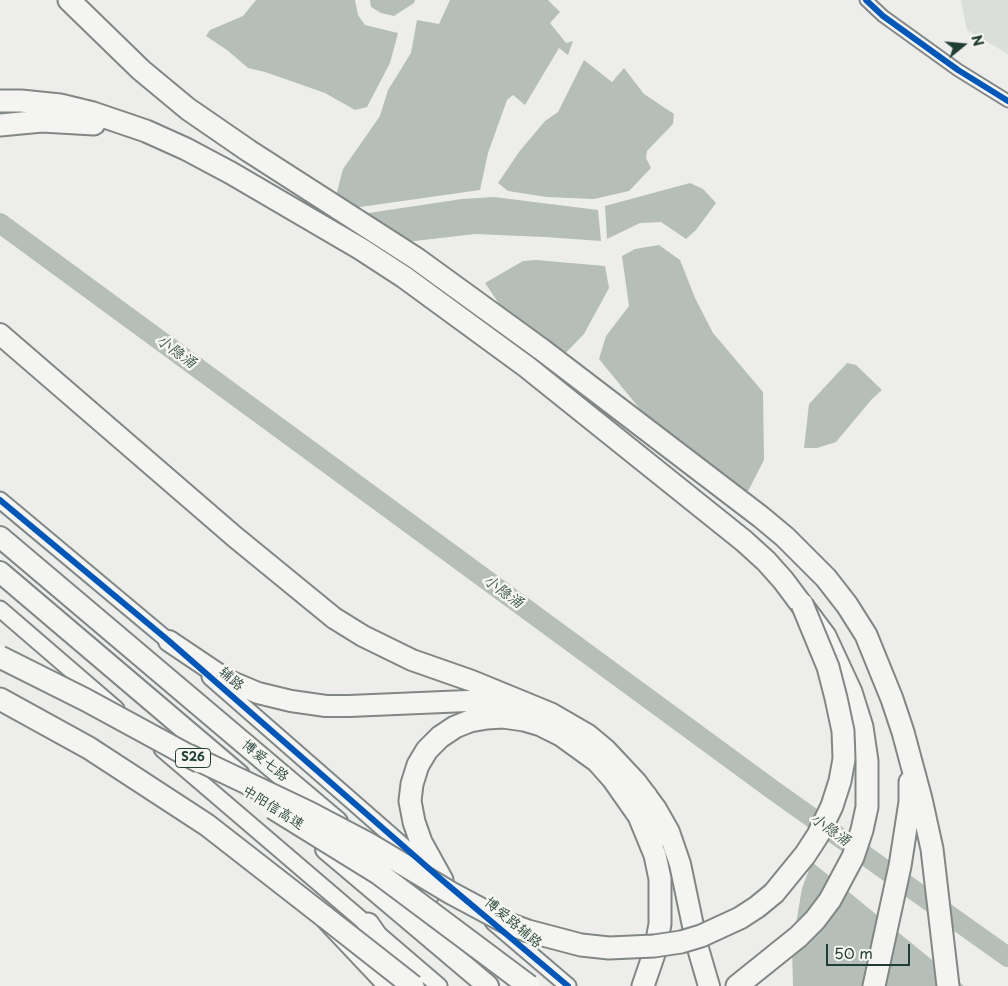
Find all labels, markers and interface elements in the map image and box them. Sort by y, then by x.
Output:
north arrow [938,20,988,70]
text: N [966,32,989,49]
water label: 小隐涌 [153,331,199,373]
water label: 小隐涌 [480,571,526,613]
street label: 辅路 [215,663,247,695]
street label: 博爱七路 [238,737,292,785]
road number: S26 [176,748,210,768]
street label: 中阳信高速 [239,782,307,834]
water label: 小隐涌 [806,810,854,850]
street label: 博爱路辅路 [481,894,545,952]
scale bar [828,934,912,966]
text: 50 m [834,941,873,964]

